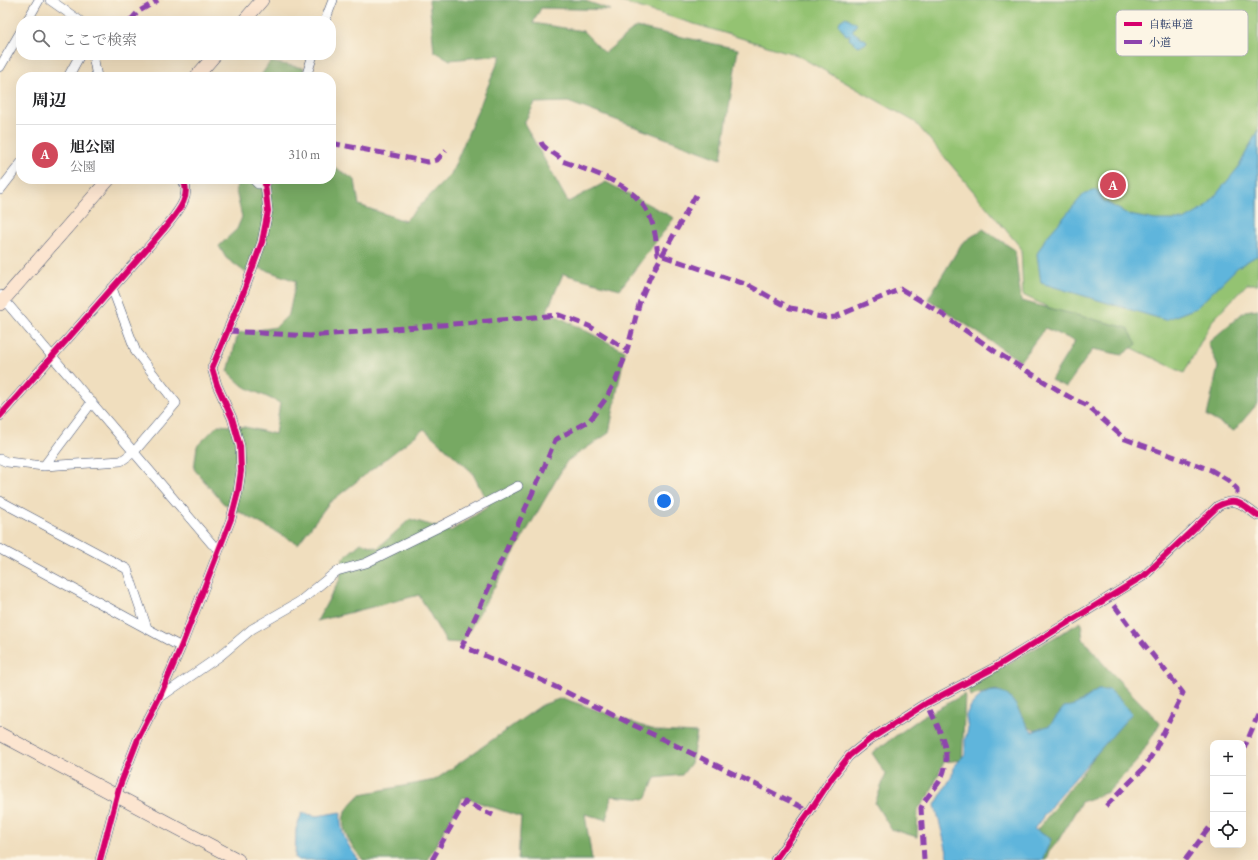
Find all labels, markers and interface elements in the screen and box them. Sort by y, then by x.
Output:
legend [1116,10,1248,56]
search box [16,16,336,60]
text: 自転車道 [1149,17,1193,31]
icon: search [30,27,52,49]
text: ここで検索 [62,30,137,49]
text: 小道 [1149,35,1171,49]
text: 周辺 [32,89,66,111]
text: 旭公園 [70,137,115,156]
text: A [40,146,50,163]
text: 310 m [289,146,320,163]
text: 公園 [70,158,96,175]
pin: A [1100,170,1126,200]
your location [654,491,674,511]
map controls [1210,740,1246,848]
button: + [1210,740,1246,776]
button: − [1210,776,1246,812]
button: locate [1210,812,1246,848]

